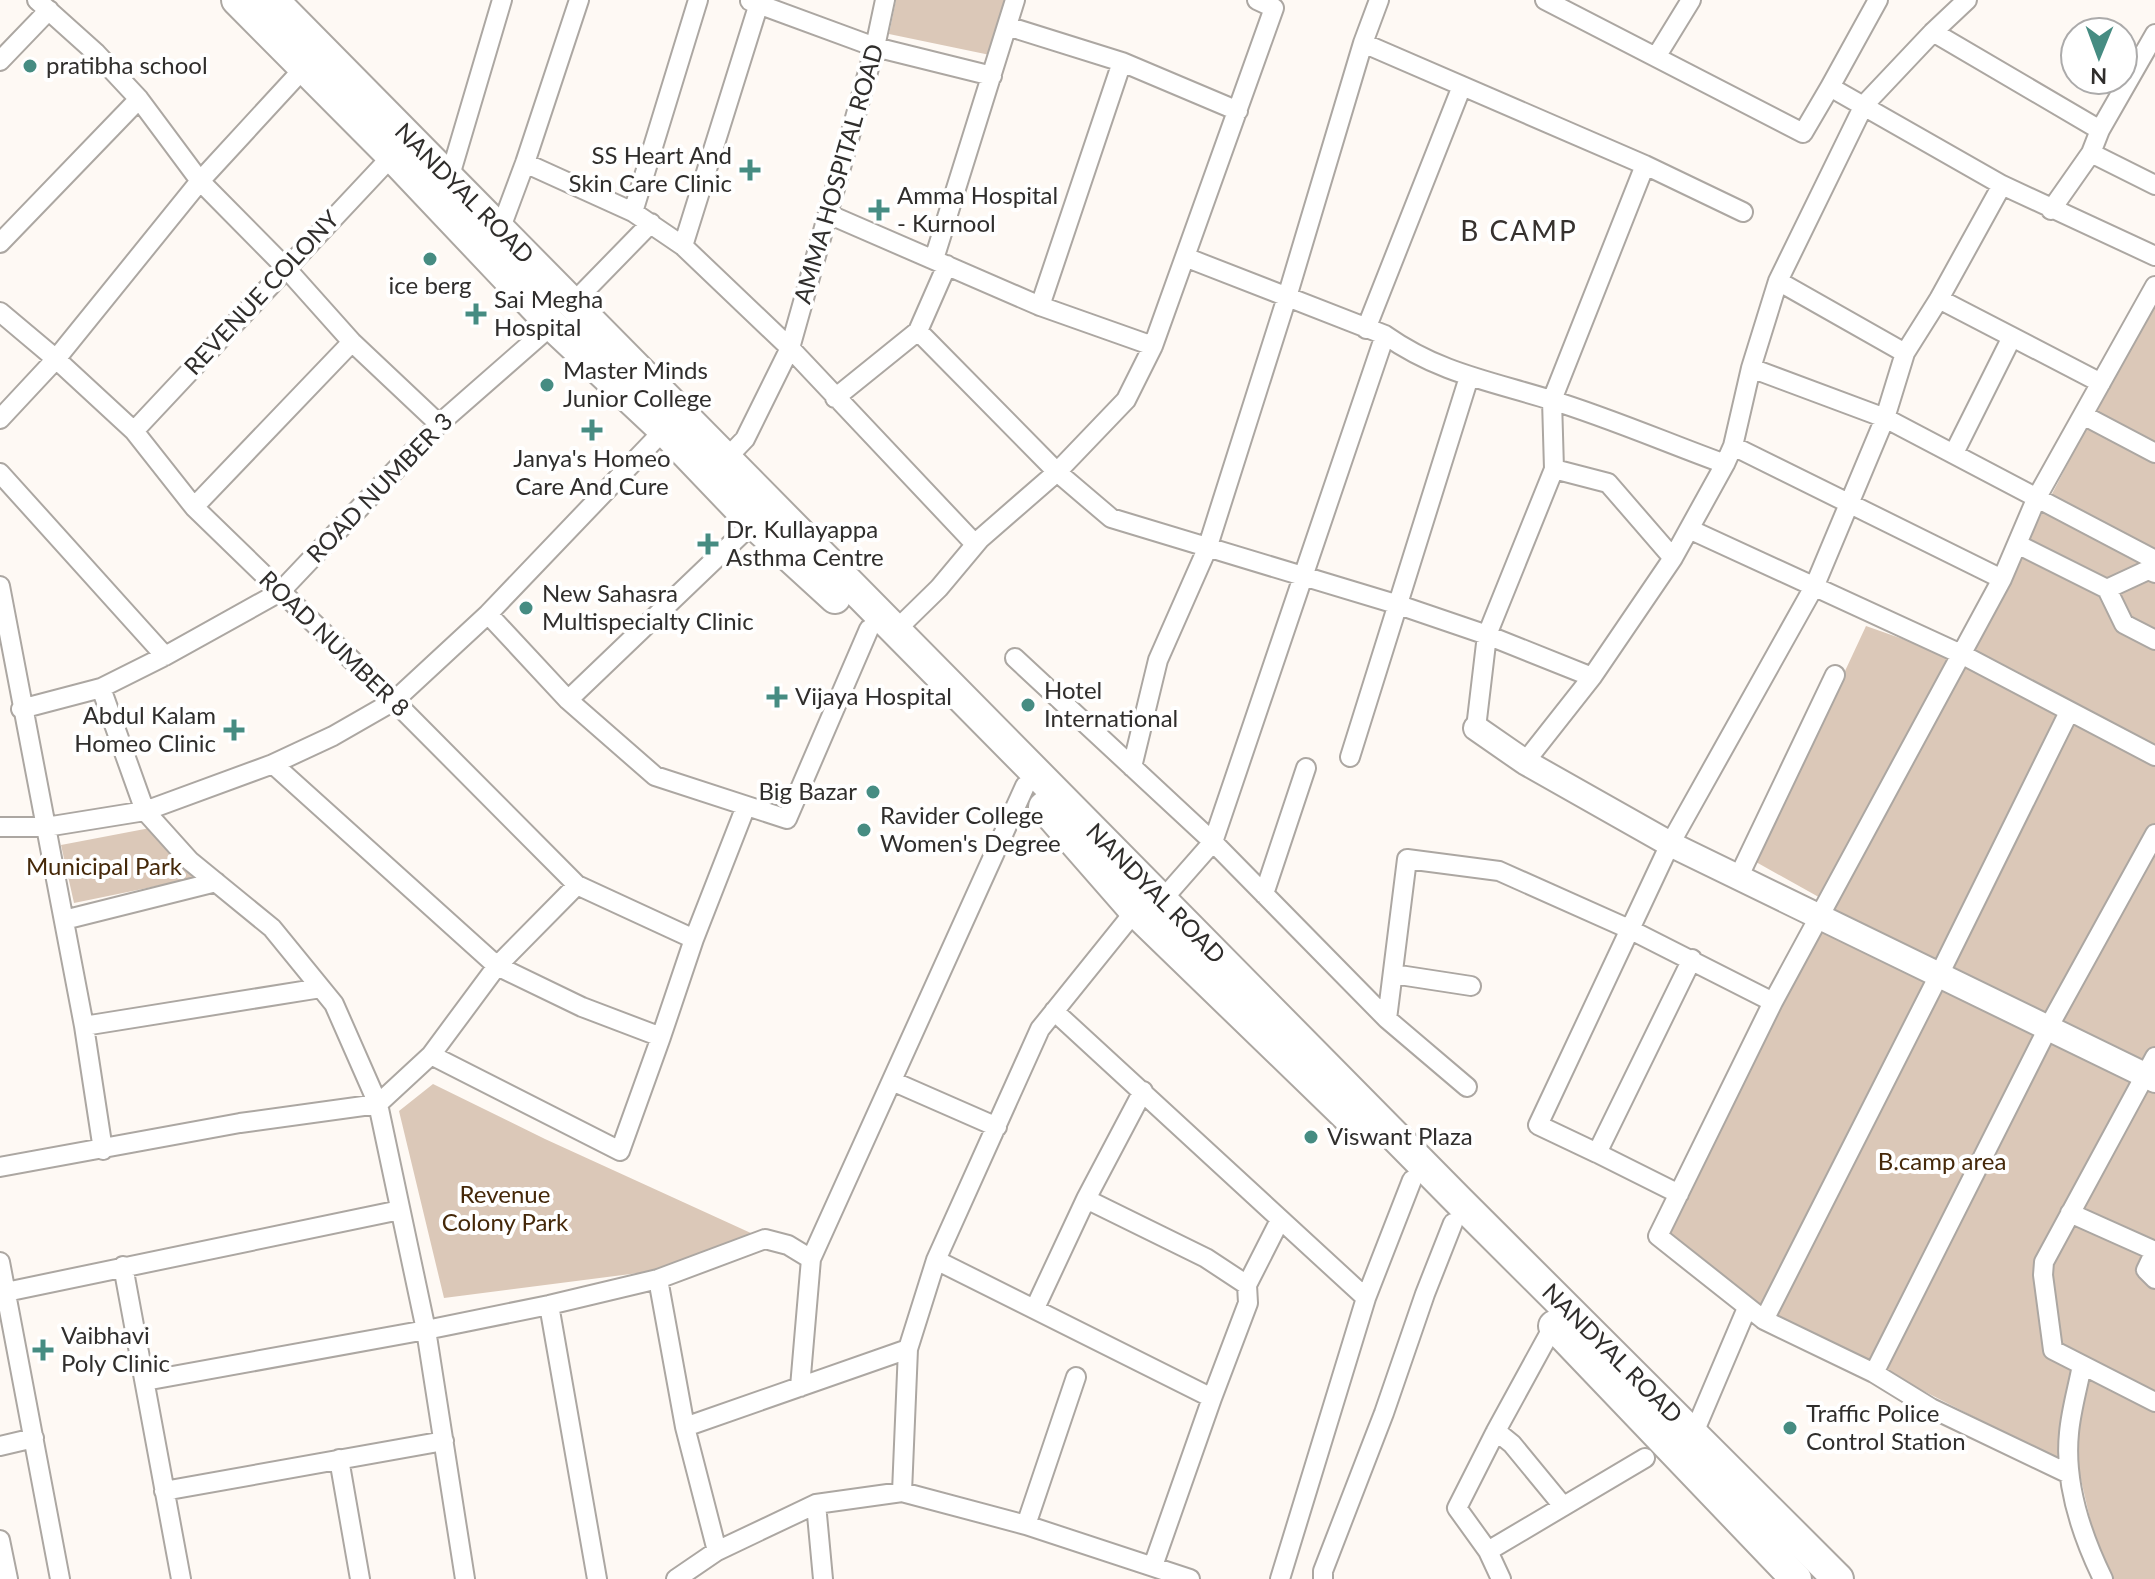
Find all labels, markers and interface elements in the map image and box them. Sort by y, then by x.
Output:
north arrow [2059,16,2139,96]
street label: AMMA HOSPITAL ROAD [787,40,889,307]
place label: pratibha school [46,50,208,79]
marker: pratibha school [21,57,39,75]
text: N [2090,63,2107,90]
street label: NANDYAL ROAD [390,116,541,269]
place label: SS Heart And Skin Care Clinic [569,140,732,197]
marker: SS Heart And Skin Care Clinic [739,159,761,181]
place label: Amma Hospital - Kurnool [897,180,1058,237]
marker: Amma Hospital - Kurnool [868,199,890,221]
street label: REVENUE COLONY [177,204,344,380]
district label: B CAMP [1460,213,1578,247]
marker: ice berg [421,250,439,268]
place label: ice berg [389,270,471,299]
place label: Sai Megha Hospital [494,284,603,341]
marker: Sai Megha Hospital [465,303,487,325]
place label: Master Minds Junior College [563,355,712,412]
marker: Master Minds Junior College [538,376,556,394]
street label: ROAD NUMBER 3 [300,406,458,568]
marker: Janya's Homeo Care And Cure [581,419,603,441]
place label: Janya's Homeo Care And Cure [513,443,671,500]
place label: Dr. Kullayappa Asthma Centre [726,514,884,571]
marker: Dr. Kullayappa Asthma Centre [697,533,719,555]
street label: ROAD NUMBER 8 [254,564,416,722]
place label: New Sahasra Multispecialty Clinic [542,578,754,635]
marker: New Sahasra Multispecialty Clinic [517,599,535,617]
place label: Hotel International [1044,675,1178,732]
place label: Vijaya Hospital [795,681,952,710]
marker: Vijaya Hospital [766,686,788,708]
marker: Hotel International [1019,696,1037,714]
place label: Abdul Kalam Homeo Clinic [74,700,216,757]
marker: Abdul Kalam Homeo Clinic [223,719,245,741]
place label: Big Bazar [759,776,857,805]
marker: Big Bazar [864,783,882,801]
place label: Ravider College Women's Degree [880,800,1061,857]
street label: NANDYAL ROAD [1081,816,1232,969]
marker: Ravider College Women's Degree [855,821,873,839]
park label: Municipal Park [26,851,183,880]
place label: Viswant Plaza [1327,1121,1473,1150]
marker: Viswant Plaza [1302,1128,1320,1146]
park label: B.camp area [1878,1146,2006,1175]
park label: Revenue Colony Park [442,1179,569,1236]
street label: NANDYAL ROAD [1537,1277,1689,1428]
place label: Vaibhavi Poly Clinic [61,1320,170,1377]
marker: Vaibhavi Poly Clinic [32,1339,54,1361]
place label: Traffic Police Control Station [1806,1398,1966,1455]
marker: Traffic Police Control Station [1781,1419,1799,1437]

